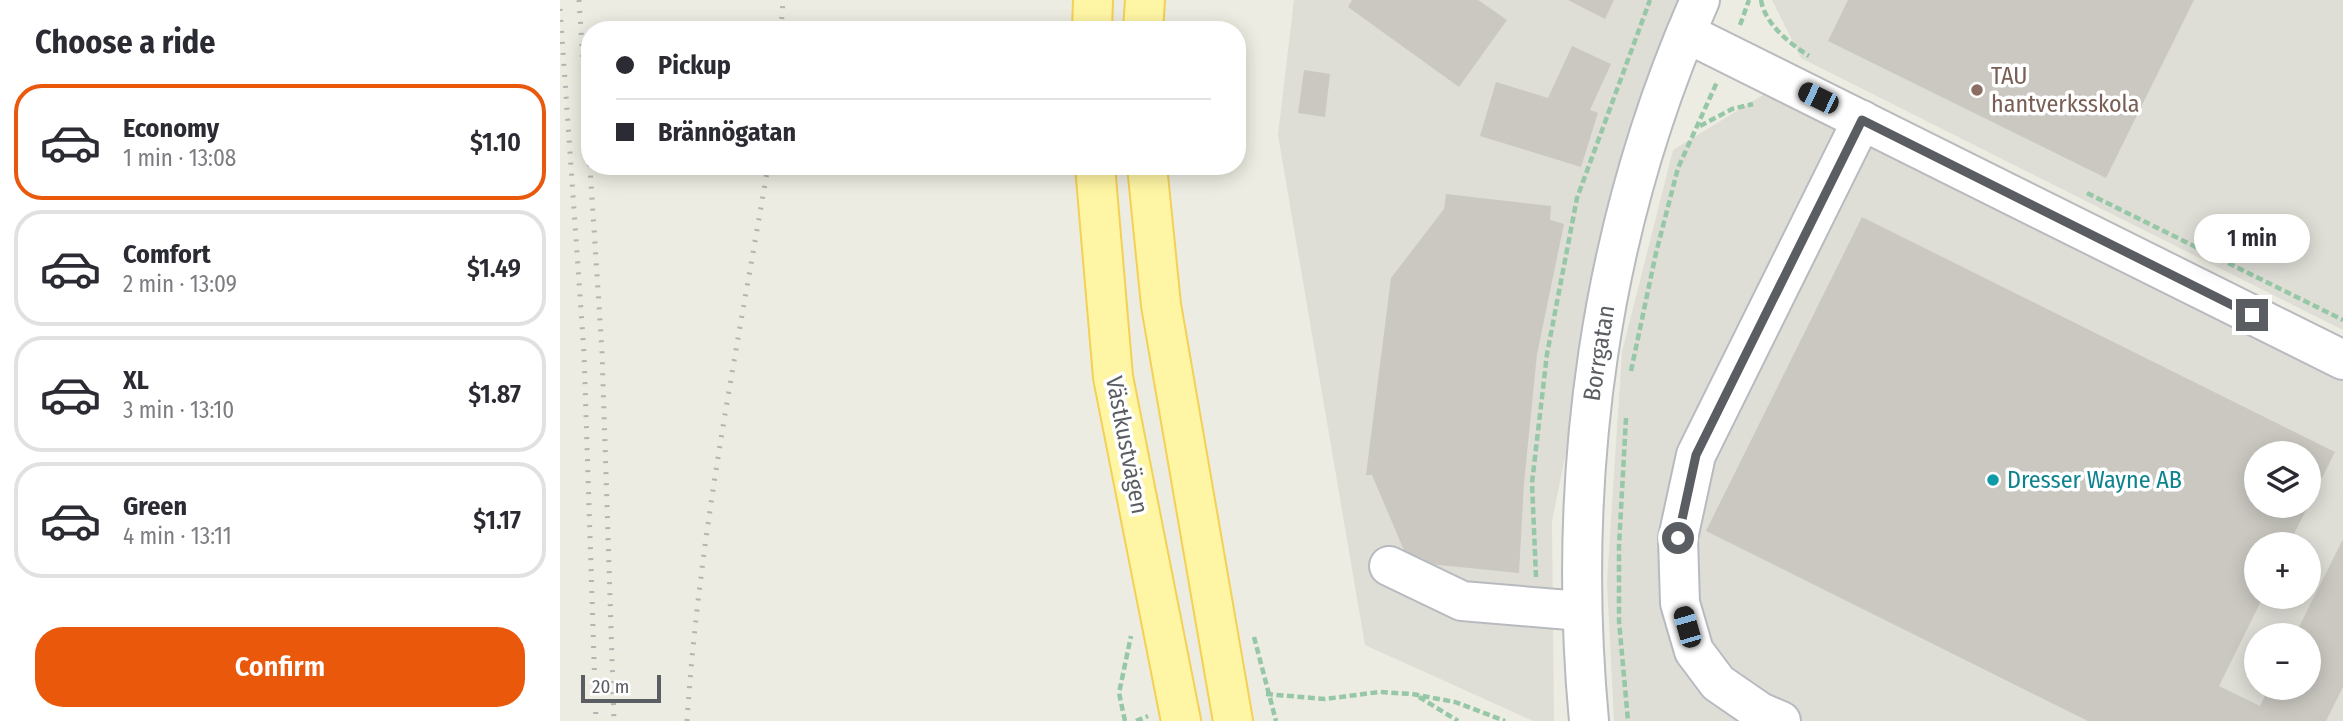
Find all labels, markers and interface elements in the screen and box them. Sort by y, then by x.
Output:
text: Choose a ride [35,23,216,61]
text: Pickup [658,50,731,81]
place label: TAU hantverksskola [1991,62,2140,118]
car [1795,79,1842,117]
marker: TAU hantverksskola [1969,82,1985,98]
icon: car [39,111,102,174]
text: Economy [123,113,219,144]
text: Brännögatan [658,117,796,148]
text: $1.10 [470,127,521,158]
text: 1 min · 13:08 [123,144,236,172]
callout: 1 min [2194,214,2310,262]
text: 1 min [2227,224,2277,252]
icon: car [39,237,102,300]
text: Comfort [123,239,211,270]
text: $1.49 [467,253,521,284]
text: 2 min · 13:09 [123,270,237,298]
route end [2236,299,2268,331]
street label: Borrgatan [1578,303,1620,403]
icon: car [39,363,102,426]
text: XL [123,365,149,396]
street label: Västkustvägen [1100,374,1154,516]
text: $1.87 [468,379,521,410]
text: 3 min · 13:10 [123,396,234,424]
map controls [2244,441,2321,700]
button: layers [2244,441,2321,518]
place label: Dresser Wayne AB [2007,466,2182,494]
marker: Dresser Wayne AB [1985,472,2001,488]
icon: car [39,489,102,552]
text: Green [123,491,187,522]
text: $1.17 [473,505,521,536]
text: 4 min · 13:11 [123,522,232,550]
route start [1662,522,1694,554]
button: + [2244,532,2321,609]
car [1672,604,1703,650]
button: − [2244,623,2321,700]
button: Confirm [35,627,525,707]
scale bar [581,672,662,704]
text: 20 m [592,675,629,698]

